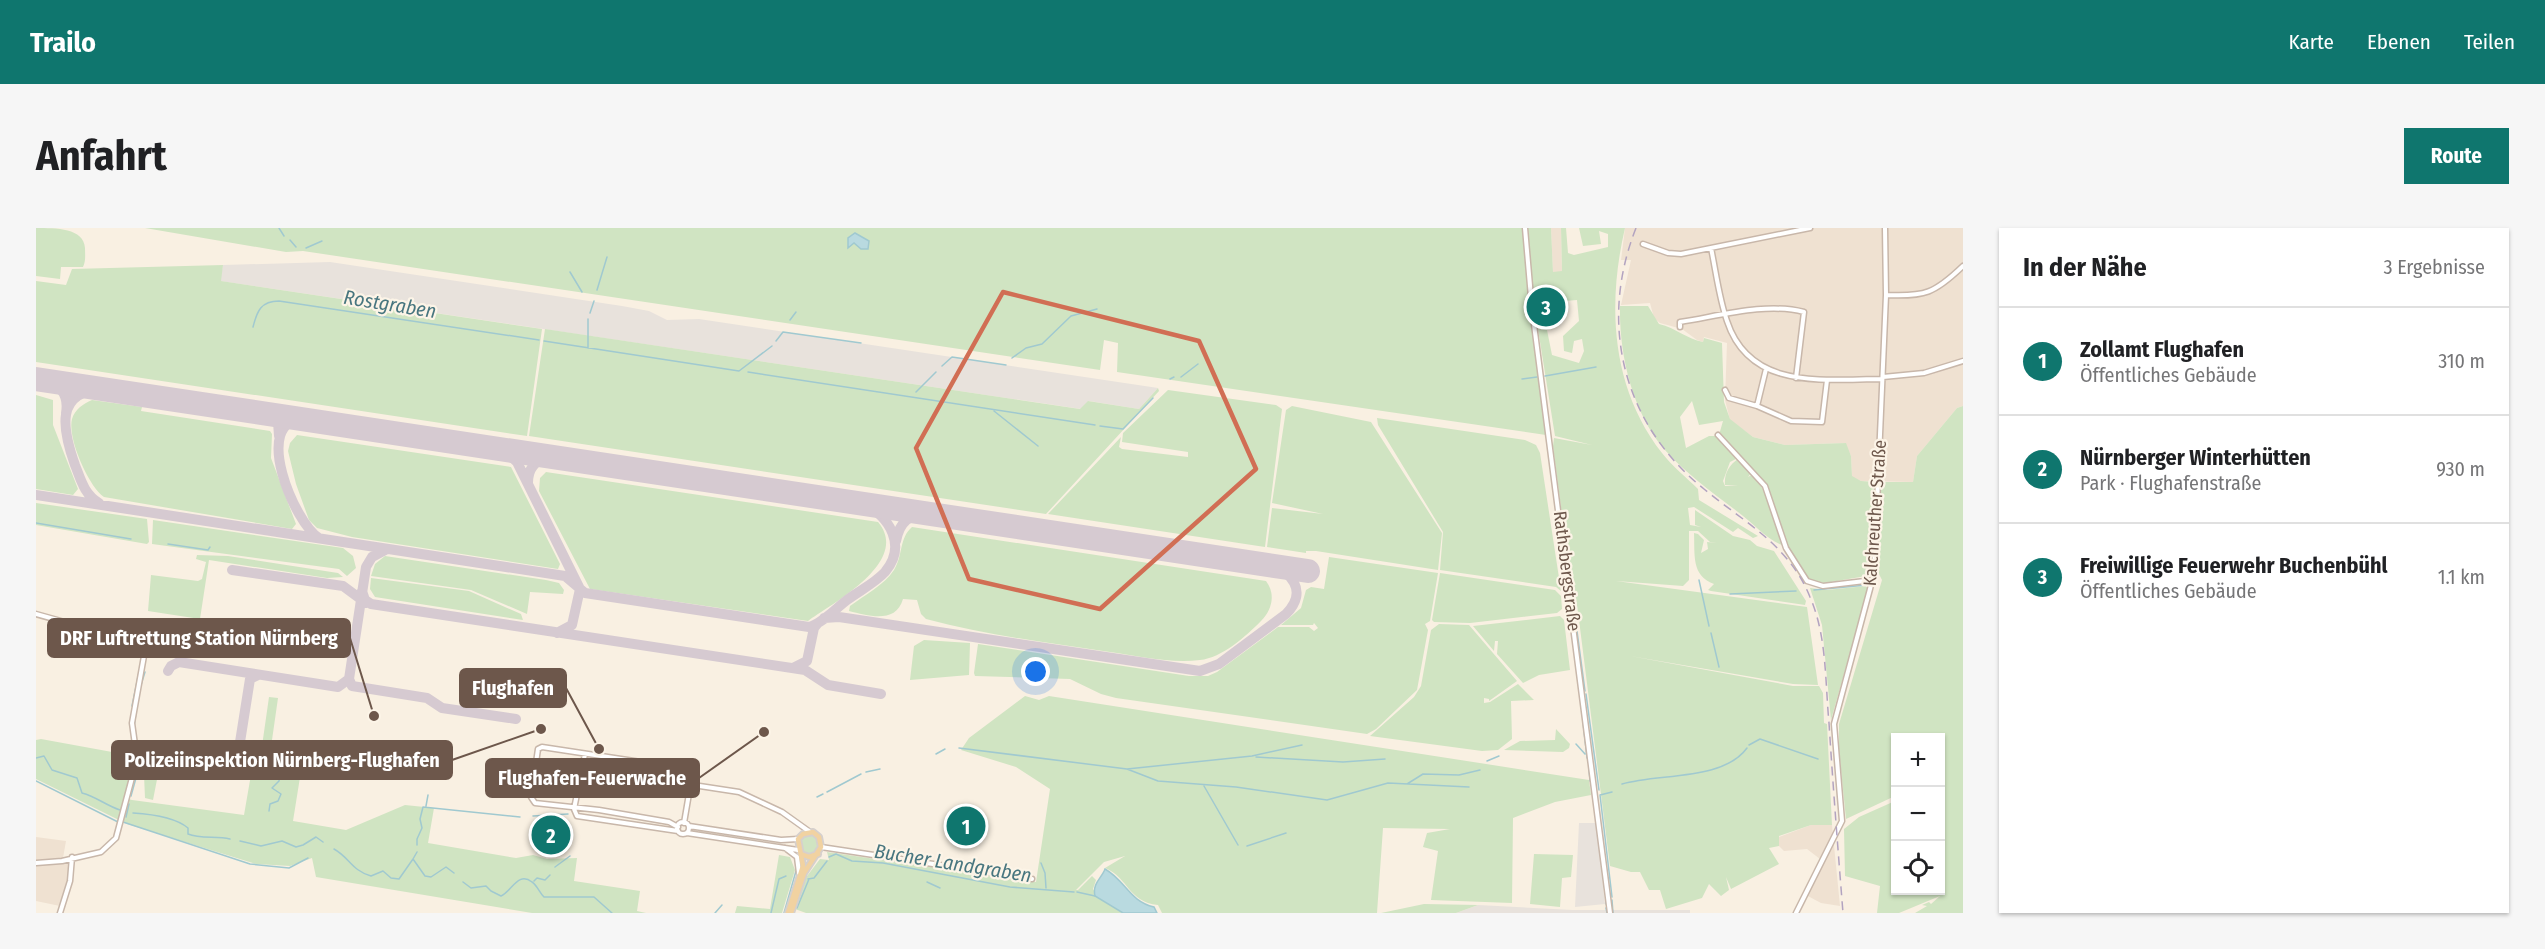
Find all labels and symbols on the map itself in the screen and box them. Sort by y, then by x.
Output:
pin: 3 [1526,284,1566,329]
water label: Rostgraben [342,285,438,323]
street label: Kalchreuther Straße [1859,439,1891,587]
street label: Rathsbergstraße [1549,510,1585,632]
callout: DRF Luftrettung Station Nürnberg [48,619,350,657]
text: DRF Luftrettung Station Nürnberg [60,626,338,650]
your location [1021,657,1050,686]
callout: Flughafen [460,669,566,707]
text: Flughafen [472,676,554,700]
callout: Polizeiinspektion Nürnberg-Flughafen [112,741,452,779]
text: Polizeiinspektion Nürnberg-Flughafen [124,748,440,772]
callout: Flughafen-Feuerwache [486,759,699,797]
text: Flughafen-Feuerwache [498,766,686,790]
pin: 1 [946,804,986,848]
pin: 2 [532,812,570,858]
water label: Bucher Landgraben [873,839,1033,887]

